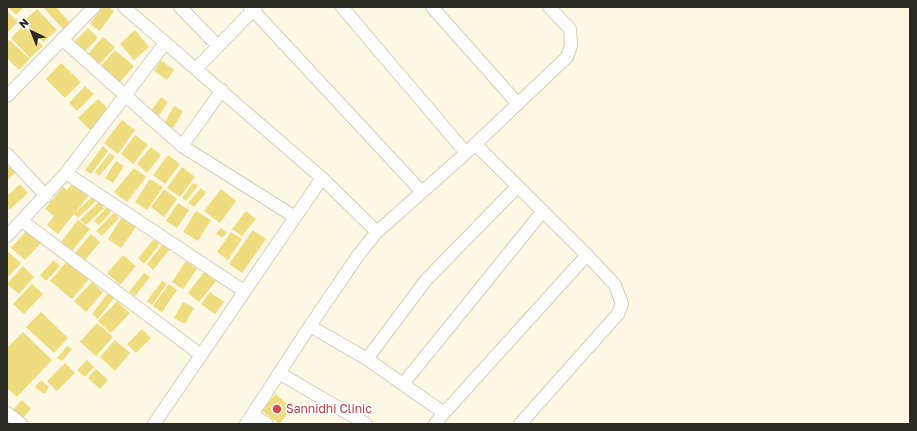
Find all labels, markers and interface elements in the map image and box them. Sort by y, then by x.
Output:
north arrow [12,12,52,52]
text: N [16,15,31,30]
place label: Sannidhi Clinic [286,402,372,416]
marker: Sannidhi Clinic [271,403,283,415]

